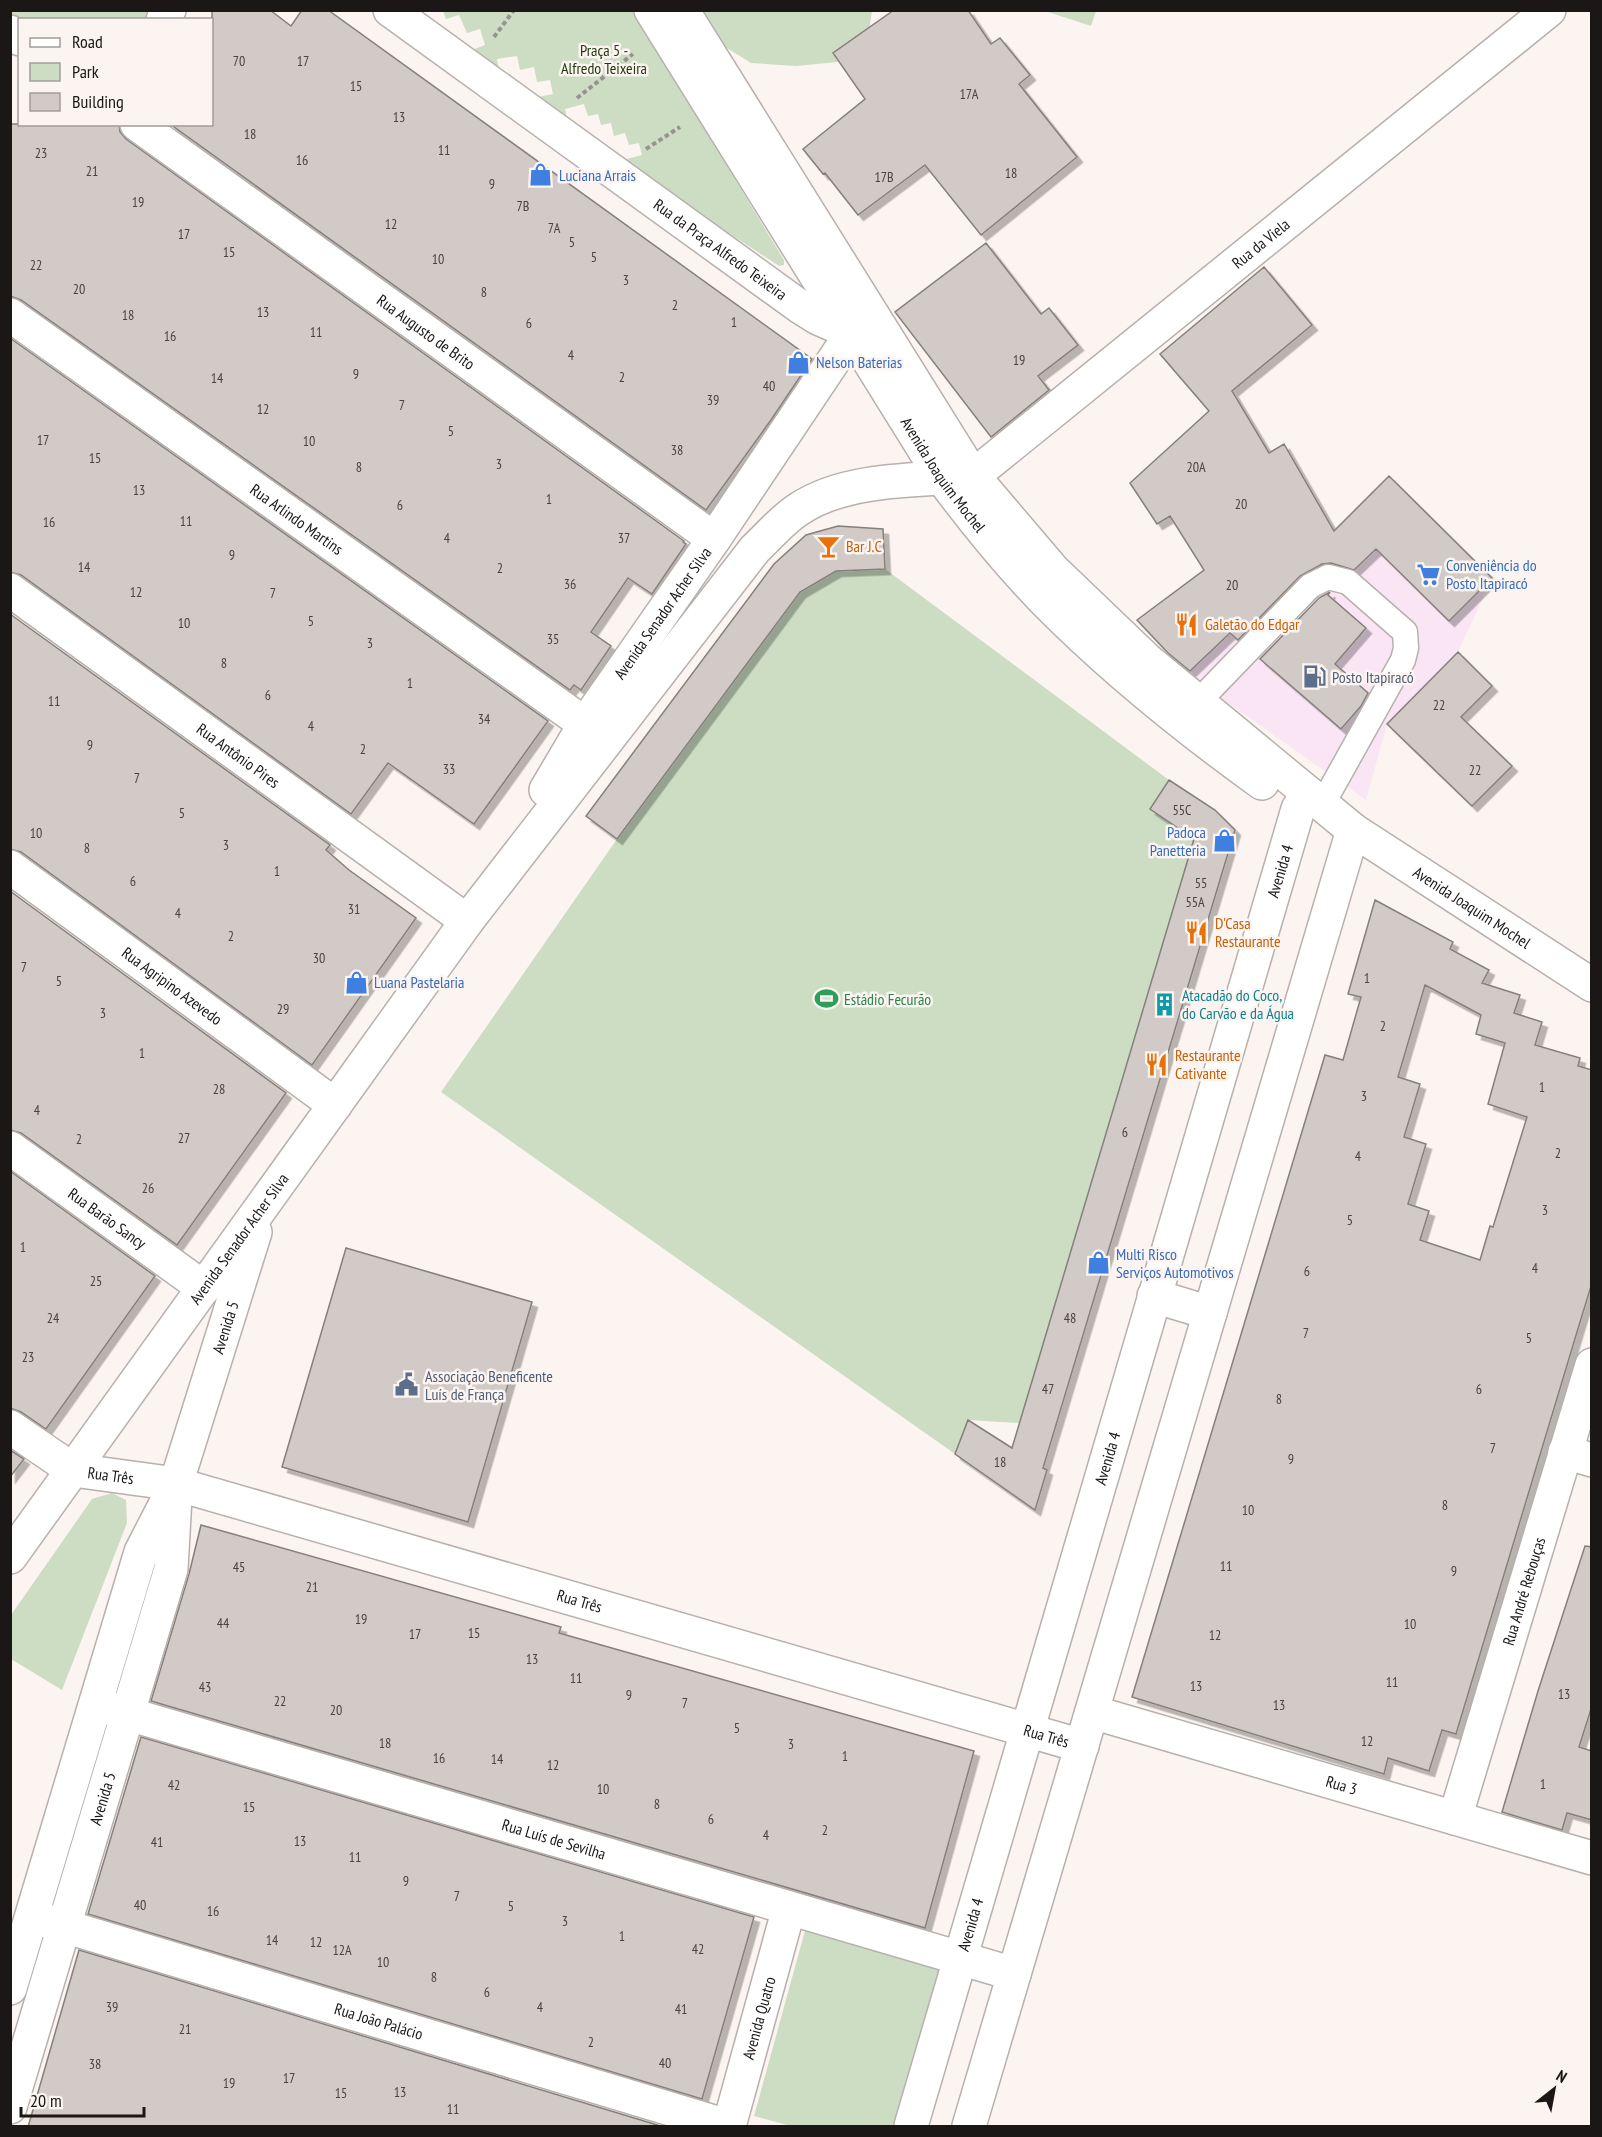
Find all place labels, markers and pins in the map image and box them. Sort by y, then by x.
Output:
shop icon: Luciana Arrais [528,162,554,188]
place label: Luciana Arrais [559,165,636,185]
shop icon: Nelson Baterias [785,349,811,375]
place label: Nelson Baterias [816,352,902,372]
bar icon: Bar J.C [815,533,841,559]
place label: Bar J.C [846,536,882,556]
place label: Conveniência do Posto Itapiracó [1446,555,1537,593]
supermarket icon: Conveniência do Posto Itapiracó [1415,561,1441,587]
restaurant icon: Galetão do Edgar [1174,611,1200,637]
place label: Galetão do Edgar [1205,614,1300,634]
fuel station icon: Posto Itapiracó [1301,664,1327,690]
place label: Posto Itapiracó [1332,667,1414,687]
place label: Padoca Panetteria [1150,822,1206,860]
shop icon: Padoca Panetteria [1211,828,1237,854]
place label: D'Casa Restaurante [1215,913,1281,951]
restaurant icon: D'Casa Restaurante [1184,919,1210,945]
shop icon: Luana Pastelaria [343,969,369,995]
place label: Luana Pastelaria [374,972,464,992]
place label: Atacadão do Coco, do Carvão e da Água [1182,985,1294,1023]
sports icon: Estádio Fecurão [813,986,839,1012]
place label: Estádio Fecurão [844,989,931,1009]
building icon: Atacadão do Coco, do Carvão e da Água [1151,991,1177,1017]
place label: Restaurante Cativante [1175,1045,1241,1083]
restaurant icon: Restaurante Cativante [1144,1051,1170,1077]
place label: Multi Risco Serviços Automotivos [1116,1244,1234,1282]
shop icon: Multi Risco Serviços Automotivos [1085,1250,1111,1276]
place label: Associação Beneficente Luís de França [425,1366,553,1404]
public building icon: Associação Beneficente Luís de França [394,1372,420,1398]

